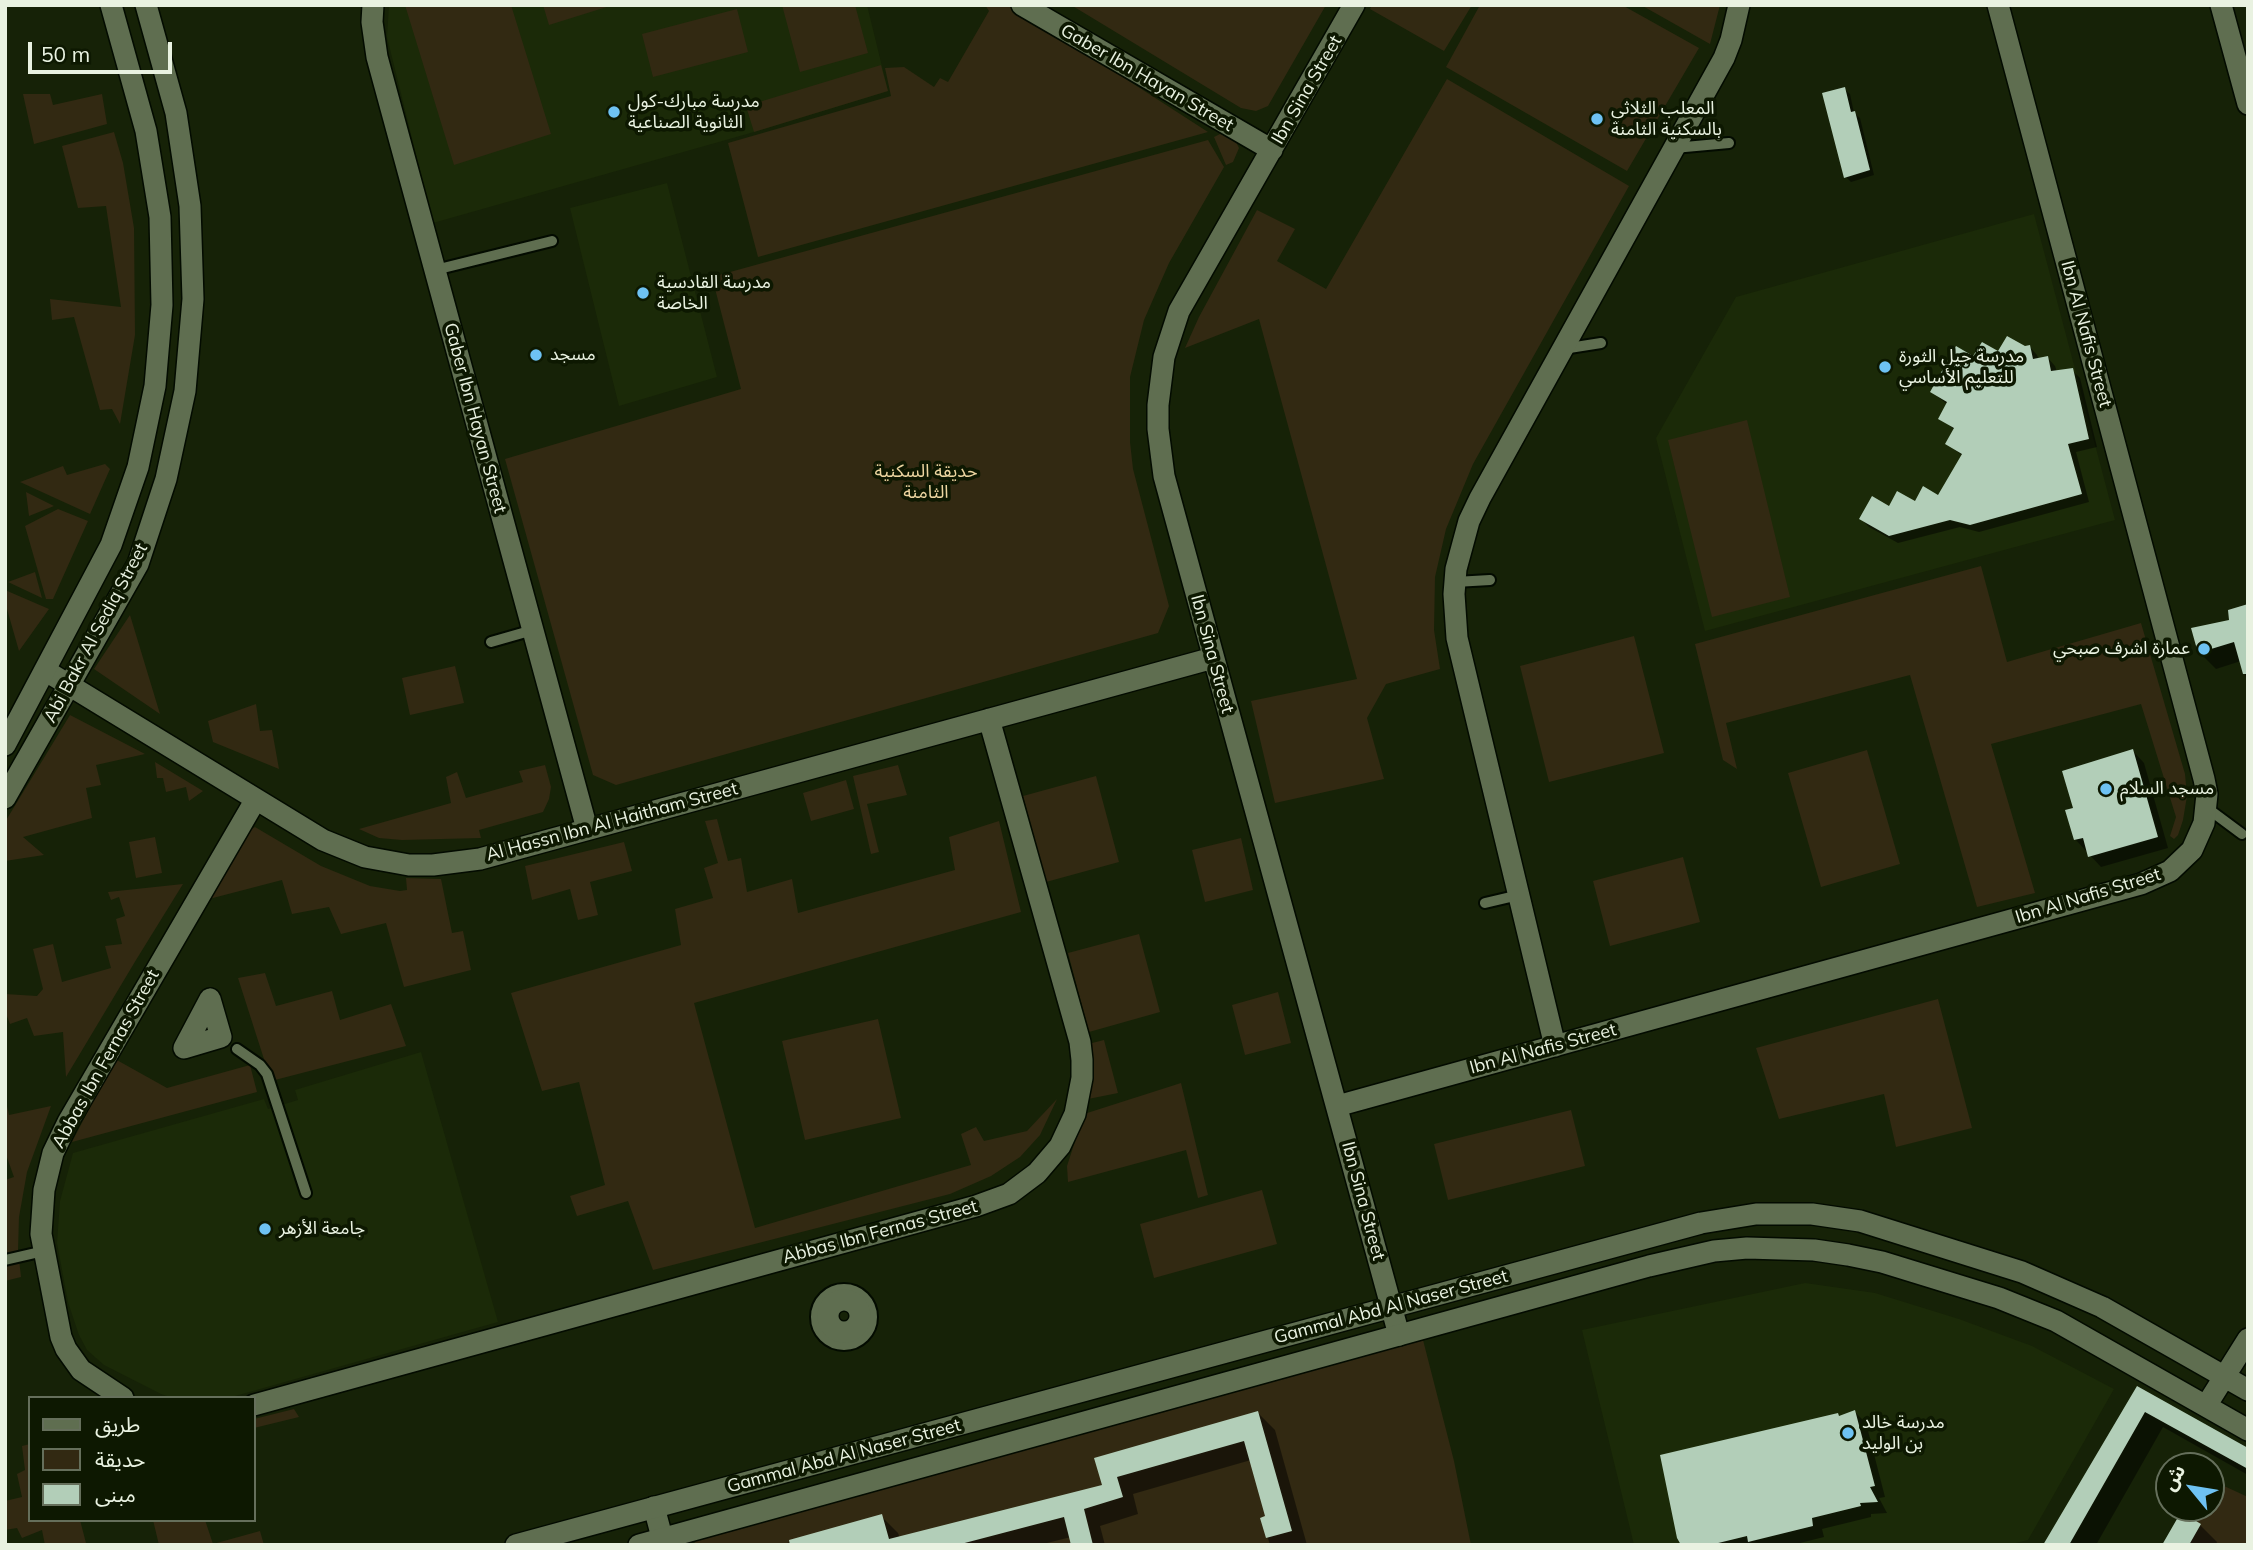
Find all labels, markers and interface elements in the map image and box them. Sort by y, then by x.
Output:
street label: Gaber Ibn Hayan Street [1057,20,1237,136]
scale bar [32,28,175,72]
street label: Ibn Sina Street [1267,32,1347,148]
text: 50 m [41,41,90,67]
place label: مدرسة مبارك-كول الثانوية الصناعية [628,91,760,134]
place label: المعلب الثلاثي بالسكنية الثامنة [1611,98,1722,140]
marker: مدرسة مبارك-كول الثانوية الصناعية [606,104,622,120]
marker: المعلب الثلاثي بالسكنية الثامنة [1589,111,1605,127]
street label: Ibn Al Nafis Street [2056,258,2116,410]
place label: مدرسة القادسية الخاصة [657,272,771,314]
marker: مدرسة القادسية الخاصة [635,285,651,301]
street label: Gaber Ibn Hayan Street [439,320,511,516]
place label: مسجد [550,344,596,366]
place label: مدرسة جيل الثورة للتعليم الأساسي [1899,346,2024,388]
marker: مسجد [528,347,544,363]
marker: مدرسة جيل الثورة للتعليم الأساسي [1877,359,1893,375]
park label: حديقة السكنية الثامنة [875,461,977,504]
street label: Abi Bakr Al Sediq Street [39,540,153,726]
street label: Ibn Sina Street [1186,592,1238,716]
place label: عمارة اشرف صبحي [2053,638,2190,660]
marker: عمارة اشرف صبحي [2196,641,2212,657]
street label: Al Hassn Ibn Al Haitham Street [484,778,740,866]
place label: مسجد السلام [2120,778,2214,800]
marker: مسجد السلام [2098,781,2114,797]
street label: Ibn Al Nafis Street [2013,864,2163,928]
street label: Abbas Ibn Fernas Street [48,966,164,1152]
street label: Ibn Al Nafis Street [1467,1019,1619,1079]
street label: Ibn Sina Street [1337,1139,1389,1263]
street label: Abbas Ibn Fernas Street [780,1196,980,1268]
place label: جامعة الأزهر [279,1218,365,1240]
marker: جامعة الأزهر [257,1221,273,1237]
street label: Gammal Abd Al Naser Street [1272,1265,1510,1349]
legend [28,1396,256,1522]
text: طريق [95,1411,140,1437]
place label: مدرسة خالد بن الوليد [1862,1412,1945,1454]
street label: Gammal Abd Al Naser Street [725,1414,963,1498]
marker: مدرسة خالد بن الوليد [1840,1425,1856,1441]
text: حديقة [95,1446,145,1472]
north arrow [2155,1452,2225,1522]
text: ش [2157,1460,2190,1495]
text: مبنى [95,1481,136,1507]

